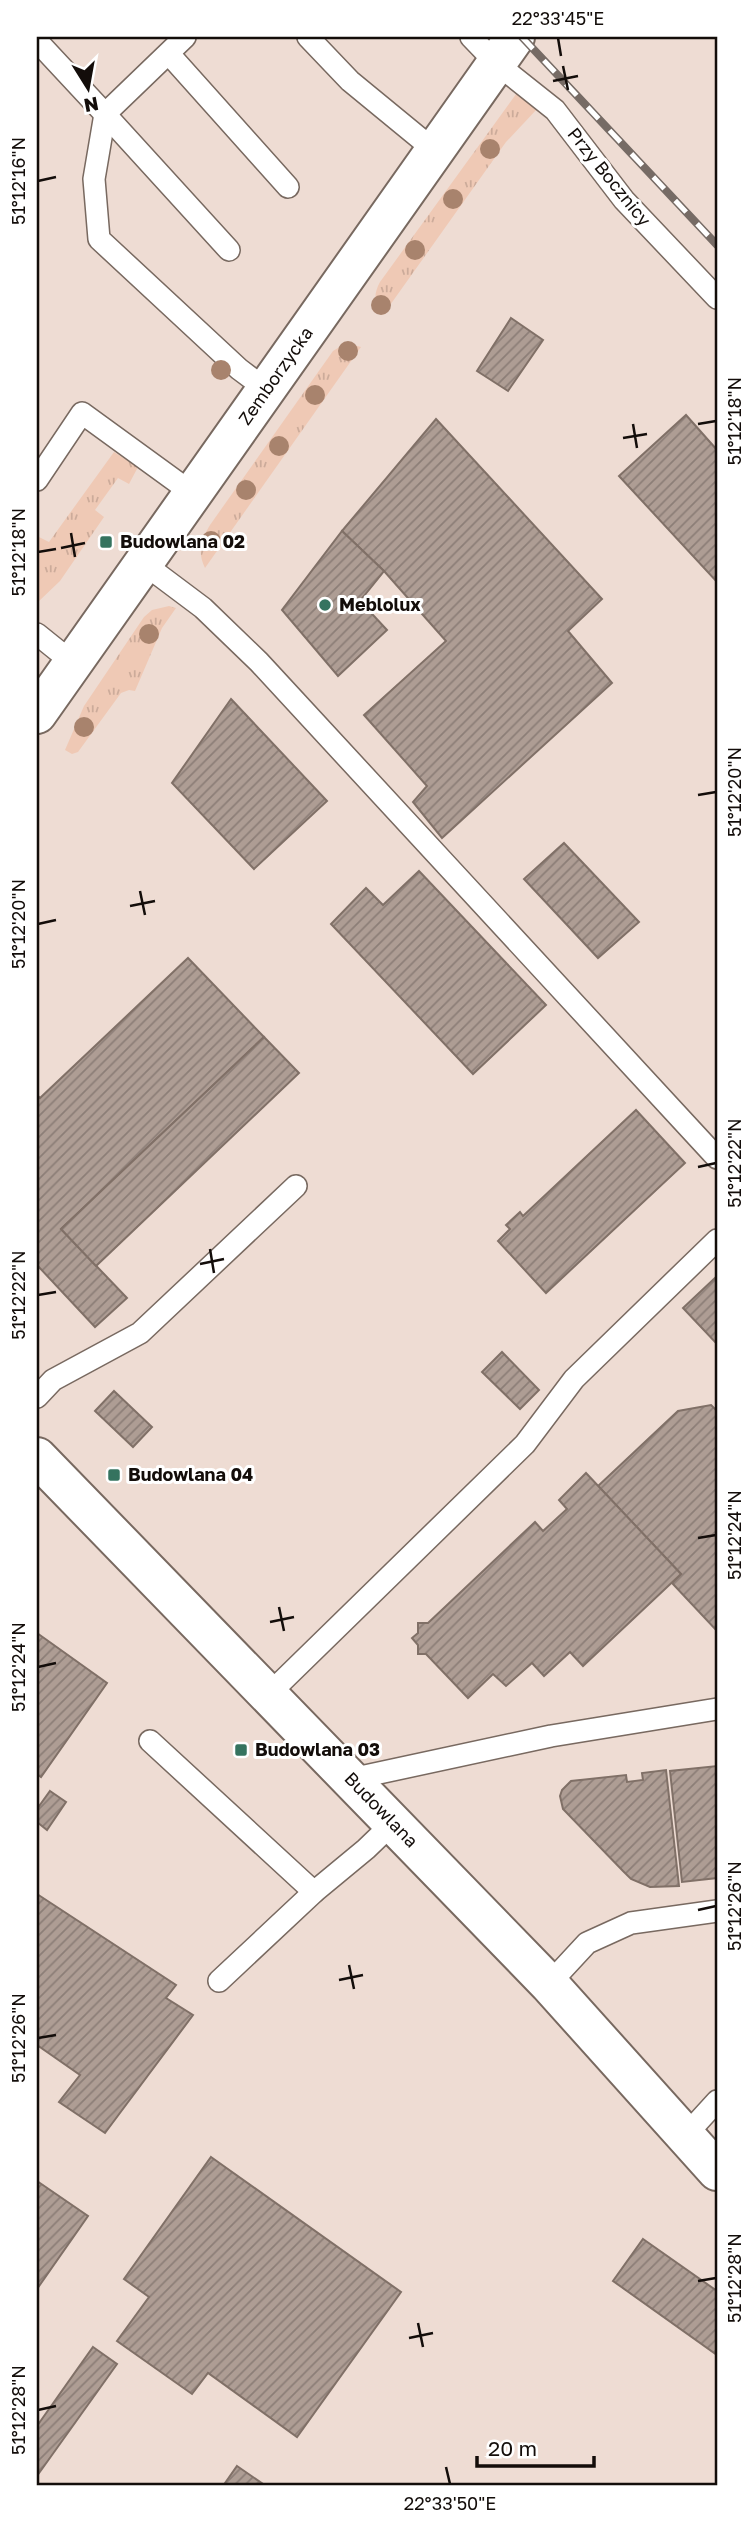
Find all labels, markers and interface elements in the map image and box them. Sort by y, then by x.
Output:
text: 22°33'45"E [512,7,604,29]
north arrow [52,52,122,122]
text: N [82,93,101,118]
street label: Przy Bocznicy [563,123,656,230]
text: 51°12'16"N [7,137,29,225]
street label: Zemborzycka [233,322,317,429]
text: 51°12'18"N [723,377,745,465]
text: 51°12'18"N [7,508,29,596]
place label: Budowlana 02 [120,530,245,552]
marker: Budowlana 02 [98,534,114,550]
place label: Meblolux [339,593,421,615]
marker: Meblolux [317,597,333,613]
text: 51°12'20"N [723,747,745,837]
text: 51°12'20"N [7,879,29,969]
text: 51°12'22"N [723,1118,745,1208]
text: 51°12'22"N [7,1250,29,1340]
place label: Budowlana 04 [128,1463,253,1485]
marker: Budowlana 04 [106,1467,122,1483]
text: 51°12'24"N [723,1490,745,1580]
text: 51°12'24"N [7,1622,29,1712]
place label: Budowlana 03 [255,1738,380,1760]
marker: Budowlana 03 [233,1742,249,1758]
street label: Budowlana [340,1767,423,1852]
text: 51°12'26"N [723,1861,745,1951]
text: 51°12'26"N [7,1993,29,2083]
text: 51°12'28"N [723,2233,745,2323]
text: 51°12'28"N [7,2365,29,2455]
scale bar [477,2425,595,2469]
text: 20 m [488,2435,537,2461]
text: 22°33'50"E [404,2492,496,2514]

